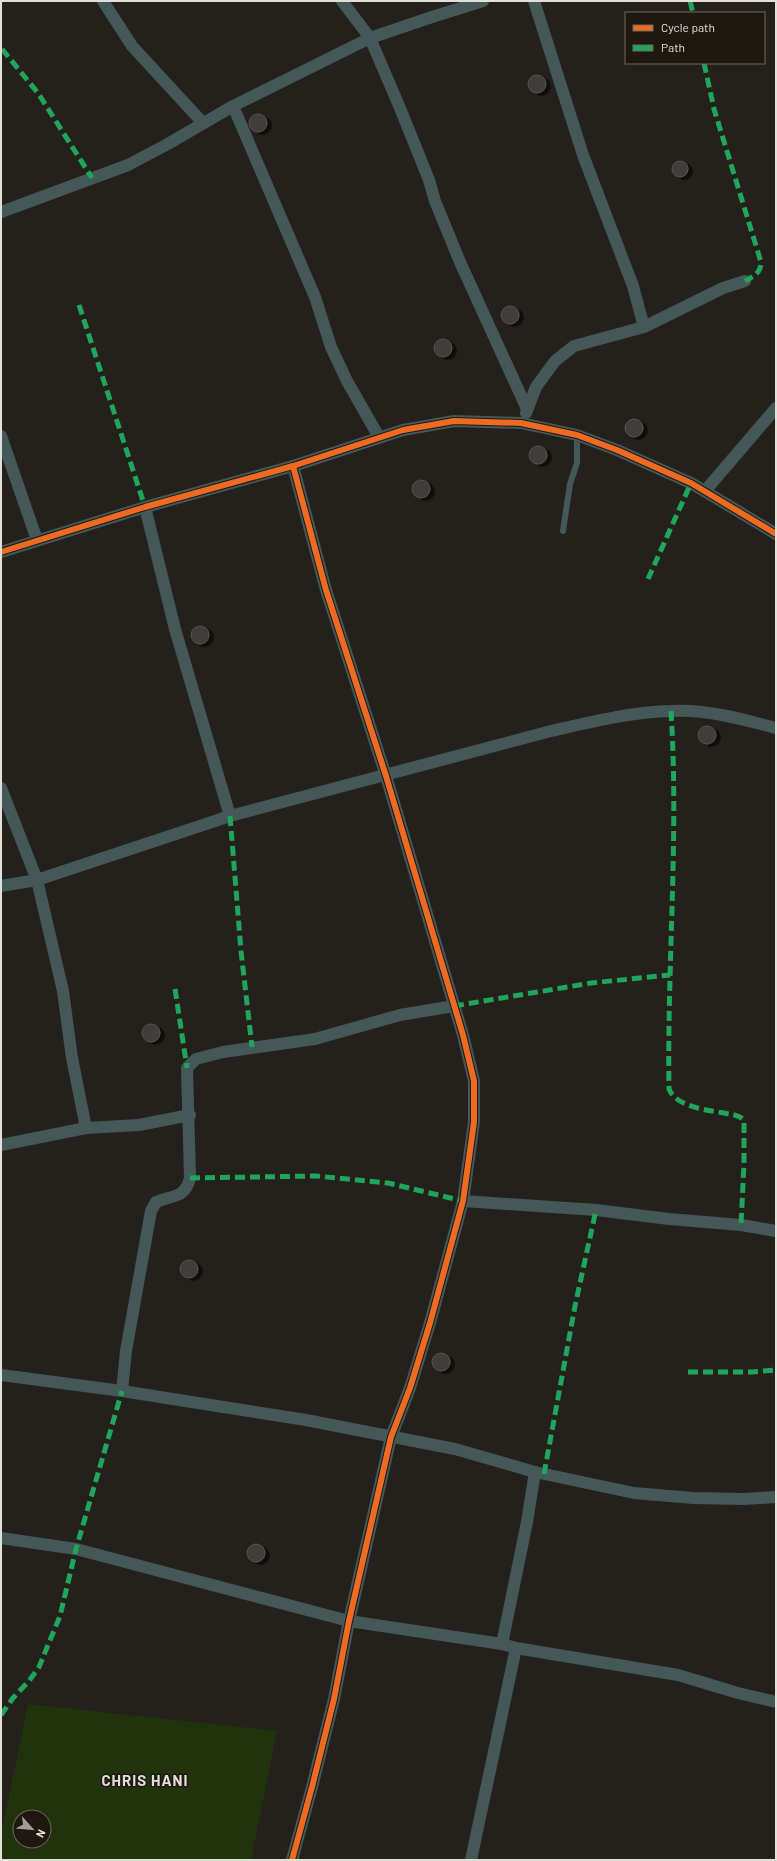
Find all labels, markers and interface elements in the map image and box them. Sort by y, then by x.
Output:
legend [625,12,765,64]
text: Cycle path [661,20,715,34]
text: Path [661,40,685,54]
district label: CHRIS HANI [101,1771,189,1789]
north arrow [12,1809,52,1849]
text: N [34,1828,49,1840]

